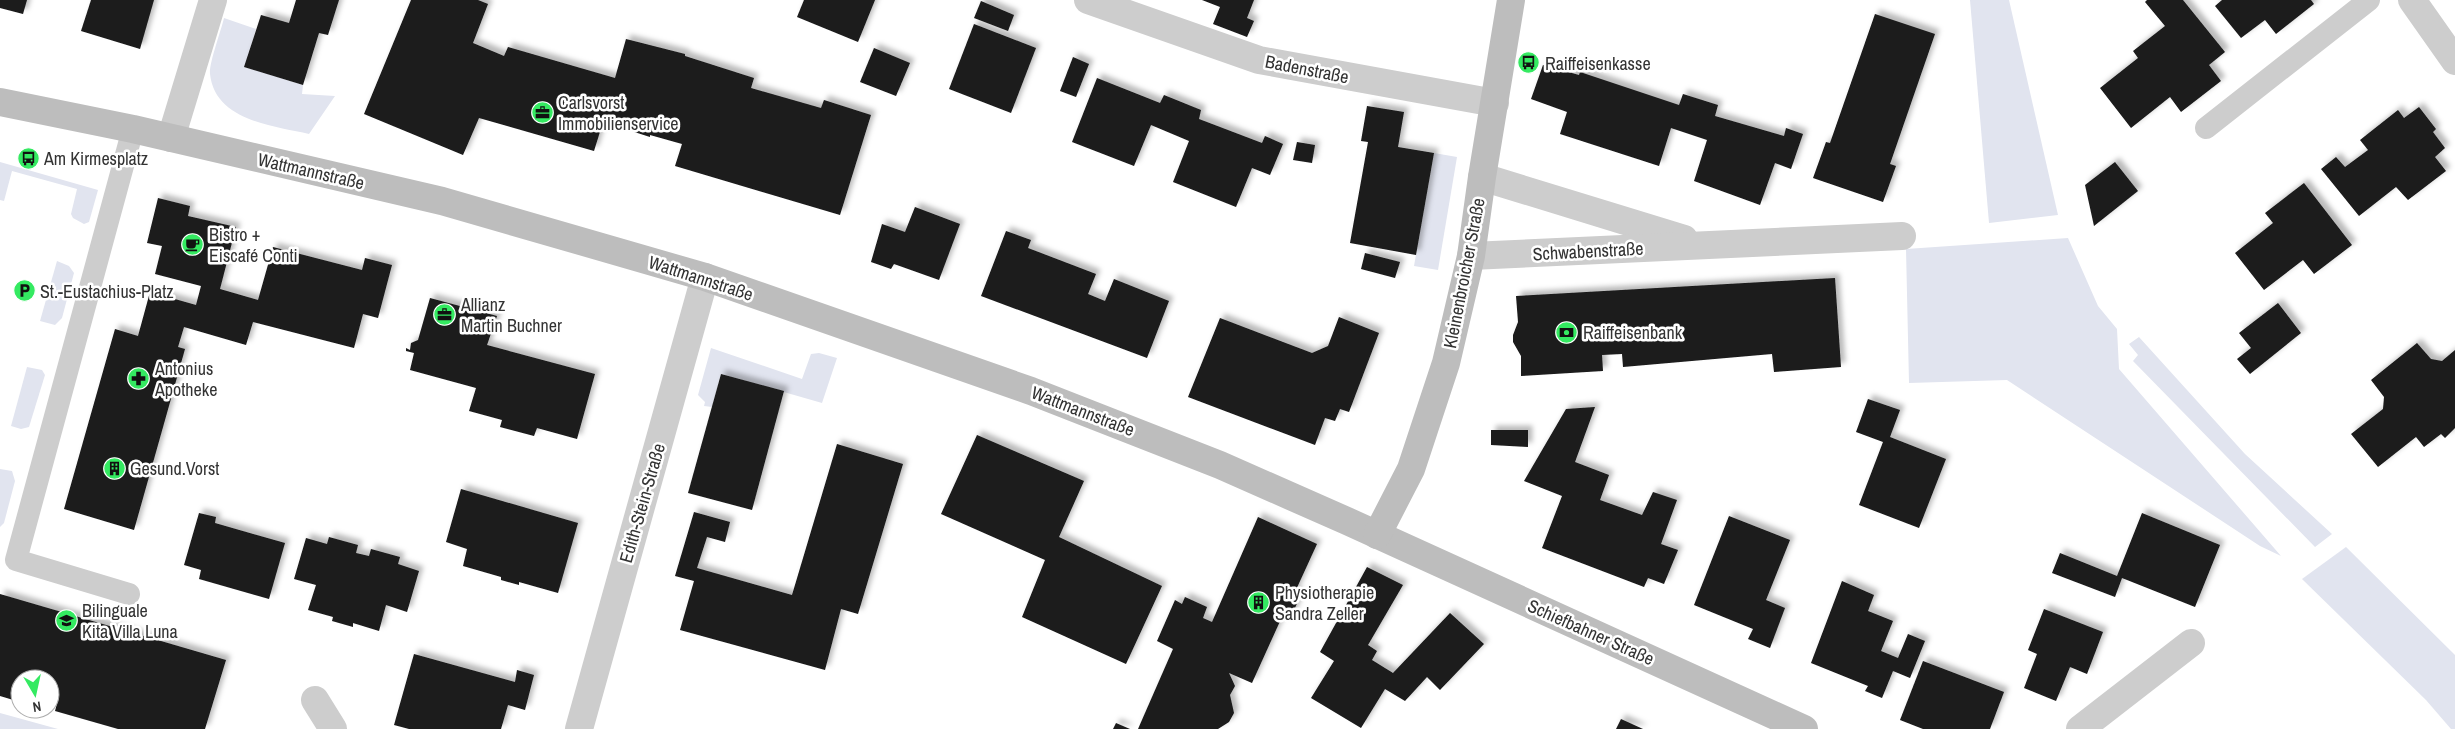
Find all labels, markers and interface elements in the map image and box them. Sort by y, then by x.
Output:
street label: Badenstraße [1263,49,1351,89]
bus stop icon: Raiffeisenkasse [1517,51,1541,75]
place label: Raiffeisenkasse [1545,51,1651,76]
place label: Carlsvorst Immobilienservice [558,90,679,136]
office icon: Carlsvorst Immobilienservice [530,100,554,124]
bus stop icon: Am Kirmesplatz [16,146,40,170]
place label: Am Kirmesplatz [43,146,148,171]
street label: Wattmannstraße [255,147,367,195]
street label: Kleinenbroicher Straße [1437,196,1491,350]
place label: Bistro + Eiscafé Conti [209,222,298,268]
cafe icon: Bistro + Eiscafé Conti [181,232,205,256]
street label: Schwabenstraße [1532,236,1644,266]
street label: Wattmannstraße [646,249,756,307]
parking icon: St.-Eustachius-Platz [12,279,36,303]
place label: St.-Eustachius-Platz [40,279,174,304]
place label: Allianz Martin Buchner [460,292,562,338]
office icon: Allianz Martin Buchner [433,302,457,326]
bank icon: Raiffeisenbank [1555,320,1579,344]
place label: Raiffeisenbank [1583,320,1683,345]
place label: Antonius Apotheke [154,356,217,402]
pharmacy icon: Antonius Apotheke [127,366,151,390]
street label: Wattmannstraße [1028,380,1138,442]
street label: Edith-Stein-Straße [613,440,671,566]
building icon: Gesund.Vorst [102,456,126,480]
place label: Gesund.Vorst [130,456,219,481]
place label: Physiotherapie Sandra Zeller [1275,580,1374,626]
building icon: Physiotherapie Sandra Zeller [1247,590,1271,614]
street label: Schiefbahner Straße [1524,593,1658,671]
place label: Bilinguale Kita Villa Luna [82,598,178,644]
school or university icon: Bilinguale Kita Villa Luna [54,608,78,632]
north arrow [10,669,60,719]
text: N [32,697,43,716]

